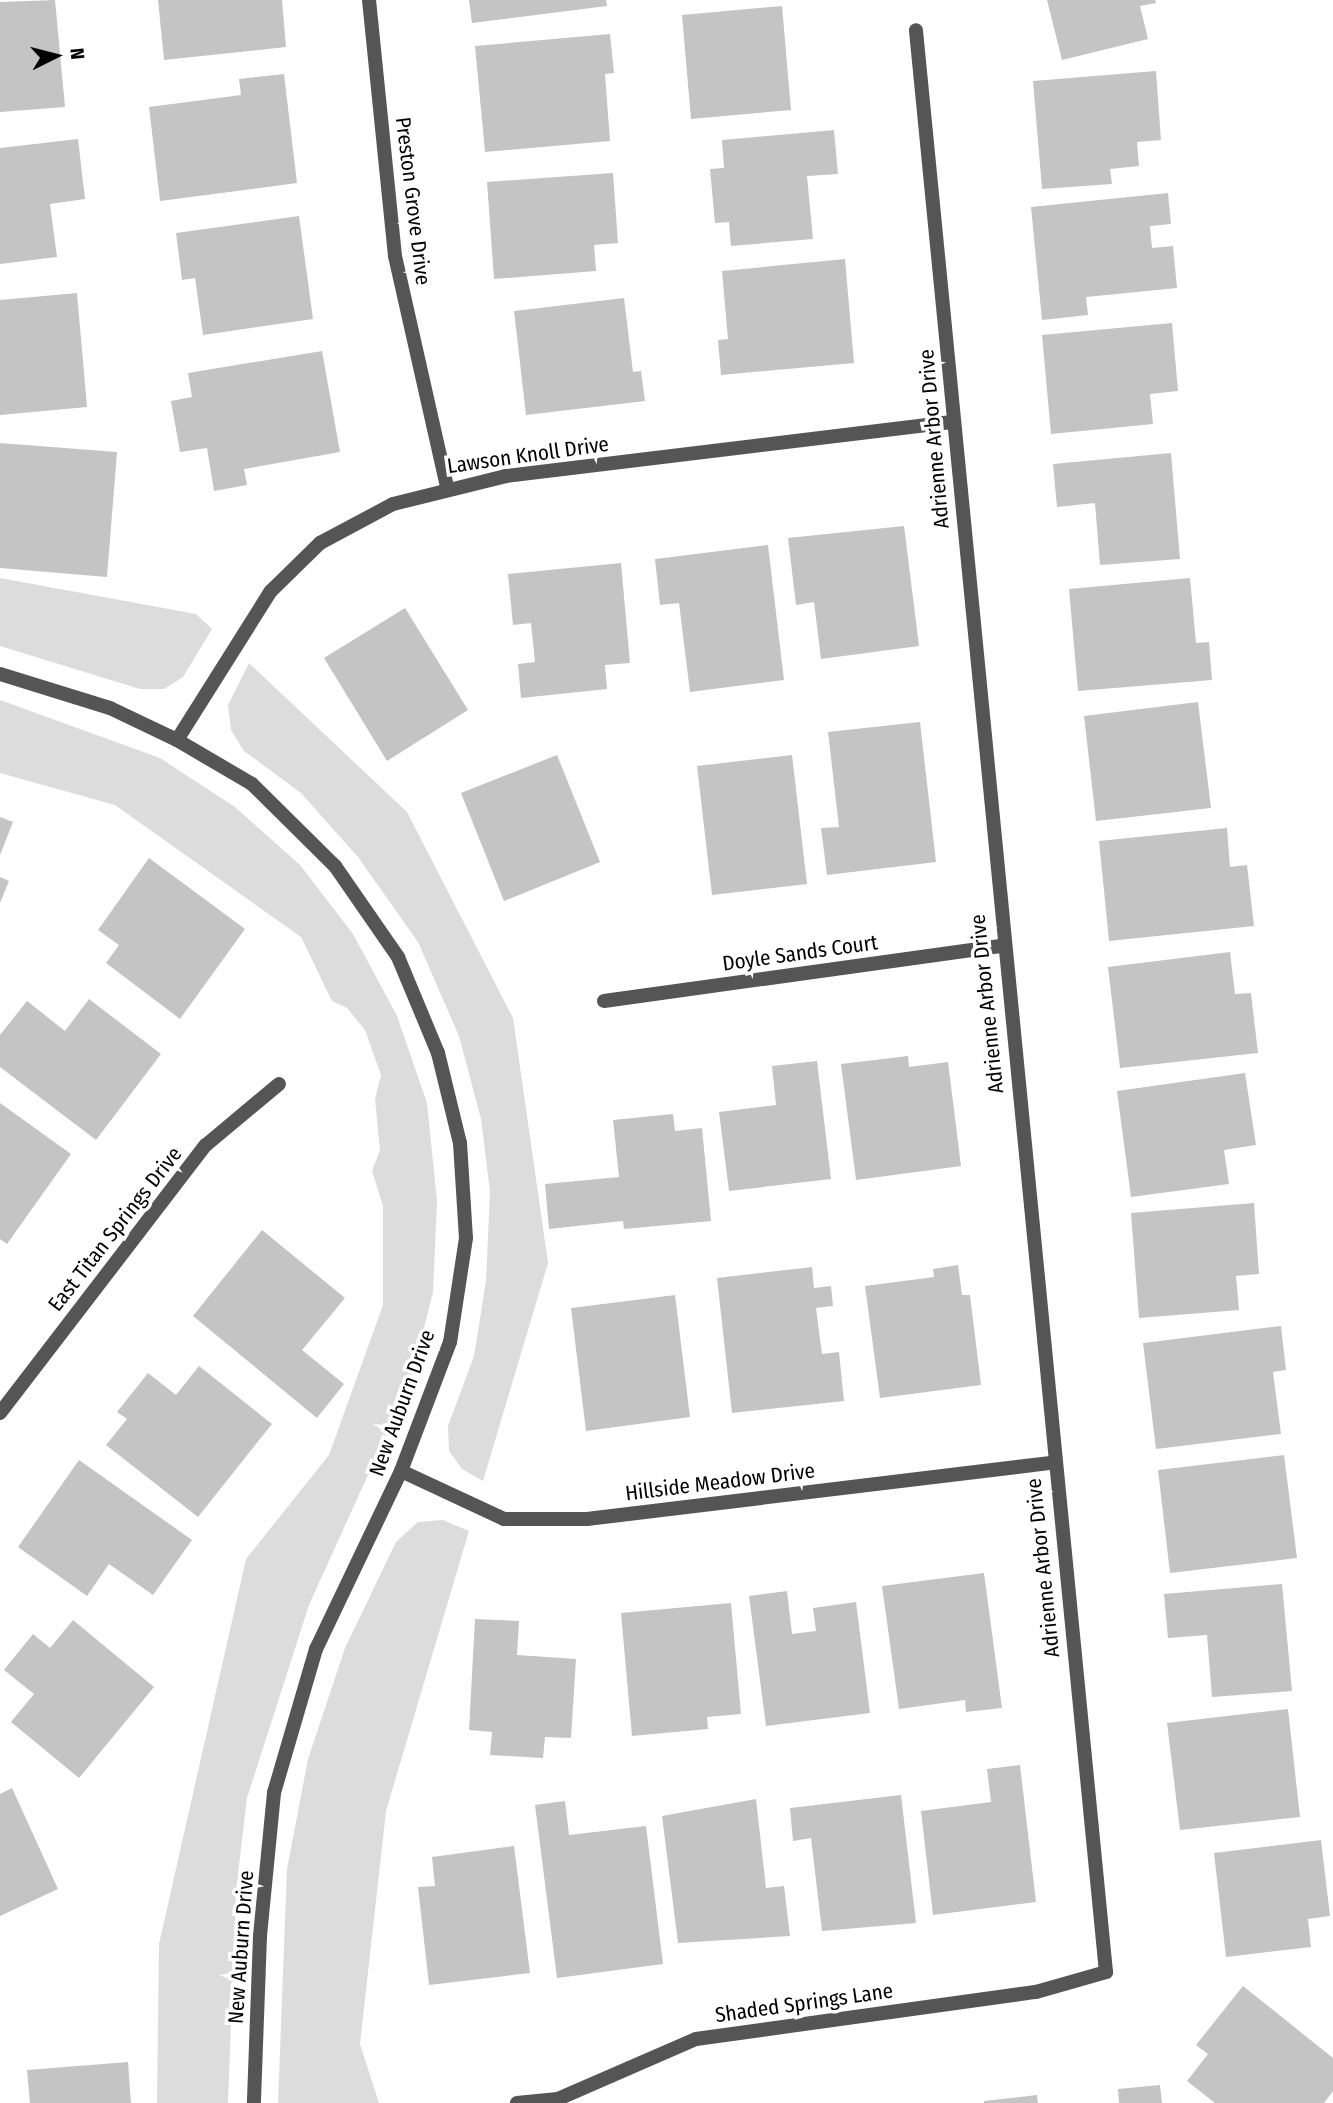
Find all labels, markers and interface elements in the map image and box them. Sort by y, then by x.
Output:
north arrow [21,21,91,91]
text: N [65,47,89,61]
street label: Preston Grove Drive [390,116,436,286]
street label: Adrienne Arbor Drive [914,348,954,530]
street label: Lawson Knoll Drive [446,431,610,479]
street label: Adrienne Arbor Drive [965,913,1009,1095]
street label: Doyle Sands Court [721,930,879,976]
street label: East Titan Springs Drive [43,1142,187,1316]
street label: New Auburn Drive [364,1326,440,1480]
street label: Hillside Meadow Drive [624,1458,816,1506]
street label: Adrienne Arbor Drive [1021,1477,1065,1659]
street label: New Auburn Drive [223,1869,259,2025]
street label: Shaded Springs Lane [713,1978,895,2028]

